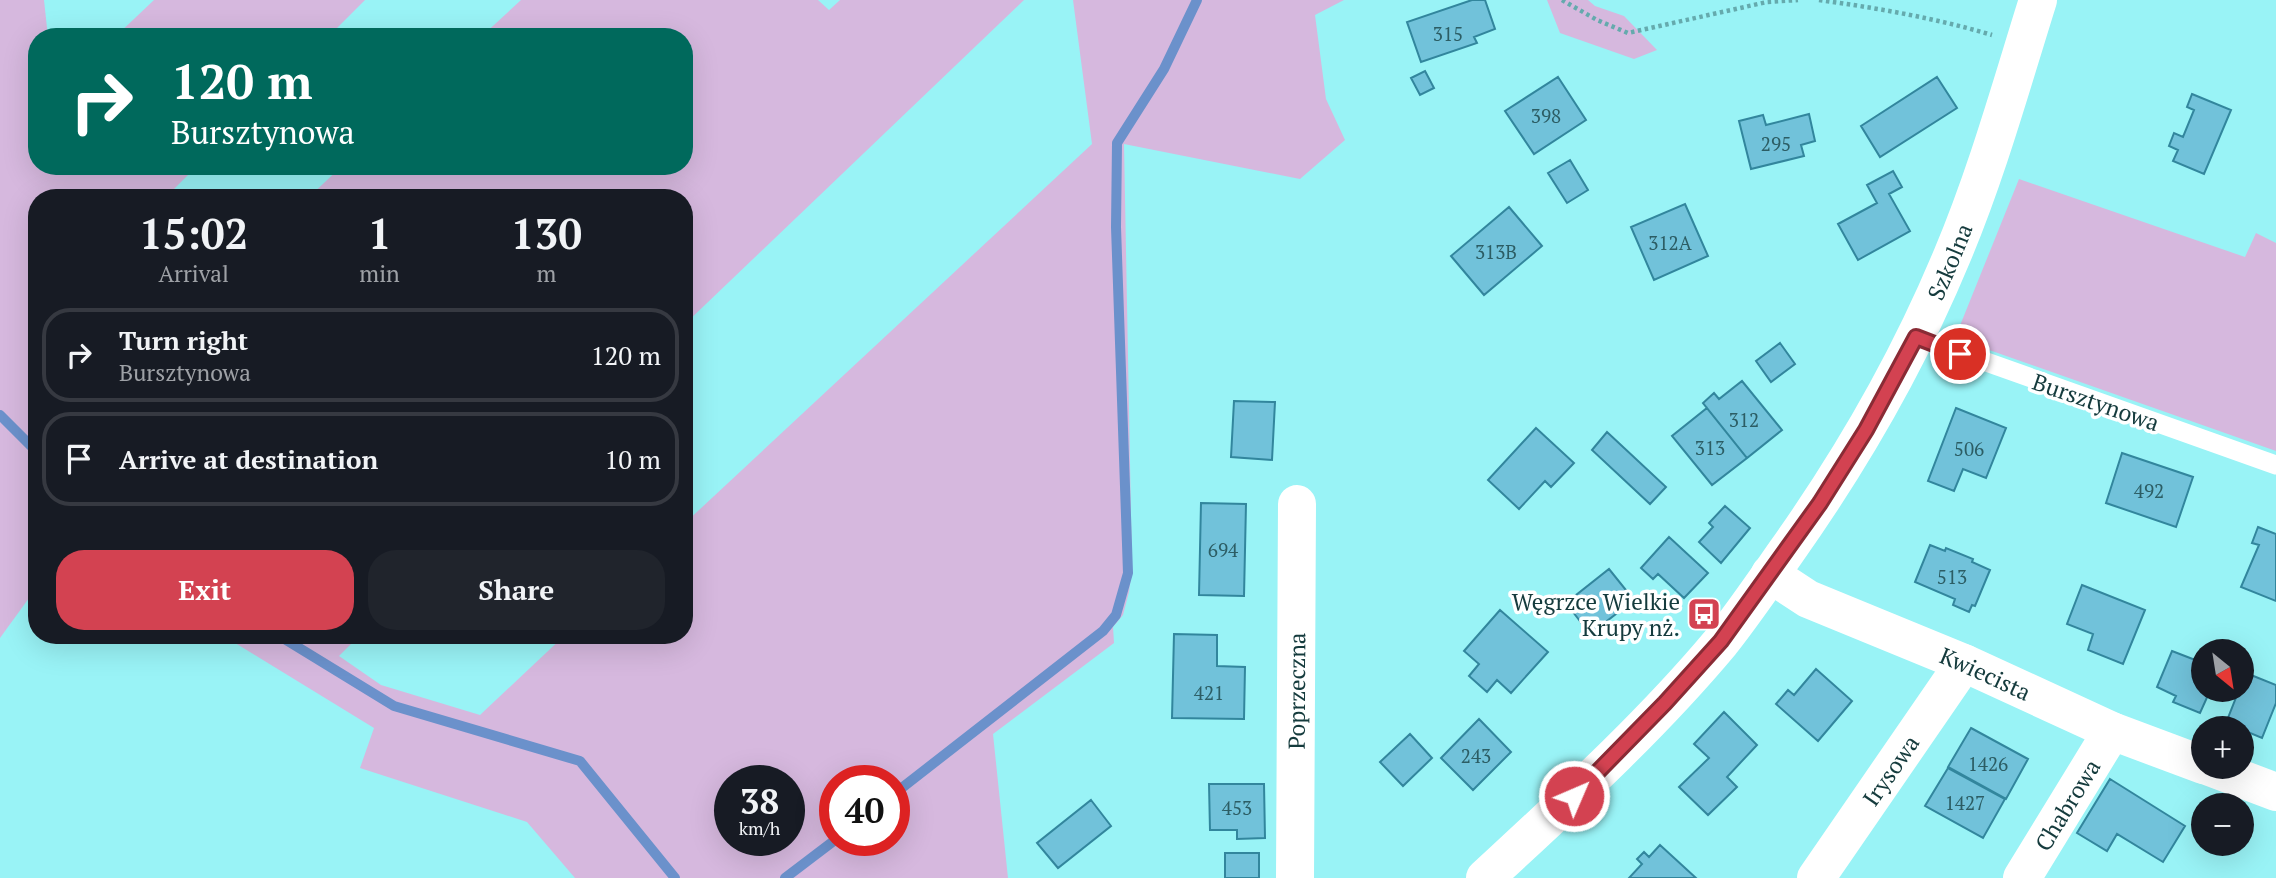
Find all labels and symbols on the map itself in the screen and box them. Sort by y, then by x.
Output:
house number: 315 [1433,21,1463,46]
house number: 398 [1531,103,1561,128]
house number: 295 [1761,131,1791,156]
street label: Szkolna [1919,218,1979,305]
house number: 312A [1648,230,1692,255]
house number: 313B [1475,239,1517,264]
pin [1930,324,1990,384]
street label: Bursztynowa [2029,366,2164,438]
house number: 312 [1729,407,1759,432]
house number: 313 [1695,435,1725,460]
house number: 506 [1954,436,1984,461]
house number: 492 [2134,478,2164,503]
house number: 694 [1208,537,1239,562]
house number: 513 [1937,564,1967,589]
place label: Węgrzce Wielkie Krupy nż. [1512,586,1680,643]
bus stop icon: Węgrzce Wielkie Krupy nż. [1685,595,1723,633]
street label: Poprzeczna [1280,632,1312,750]
street label: Kwiecista [1936,639,2036,707]
north arrow [2191,639,2254,702]
house number: 421 [1194,680,1224,705]
street label: Irysowa [1855,728,1926,812]
house number: 243 [1461,743,1491,768]
house number: 1426 [1968,751,2008,776]
street label: Chabrowa [2027,753,2107,856]
position arrow [1537,759,1611,833]
speed limit sign: 40 [819,765,910,856]
house number: 1427 [1945,790,1985,815]
house number: 453 [1222,795,1252,820]

